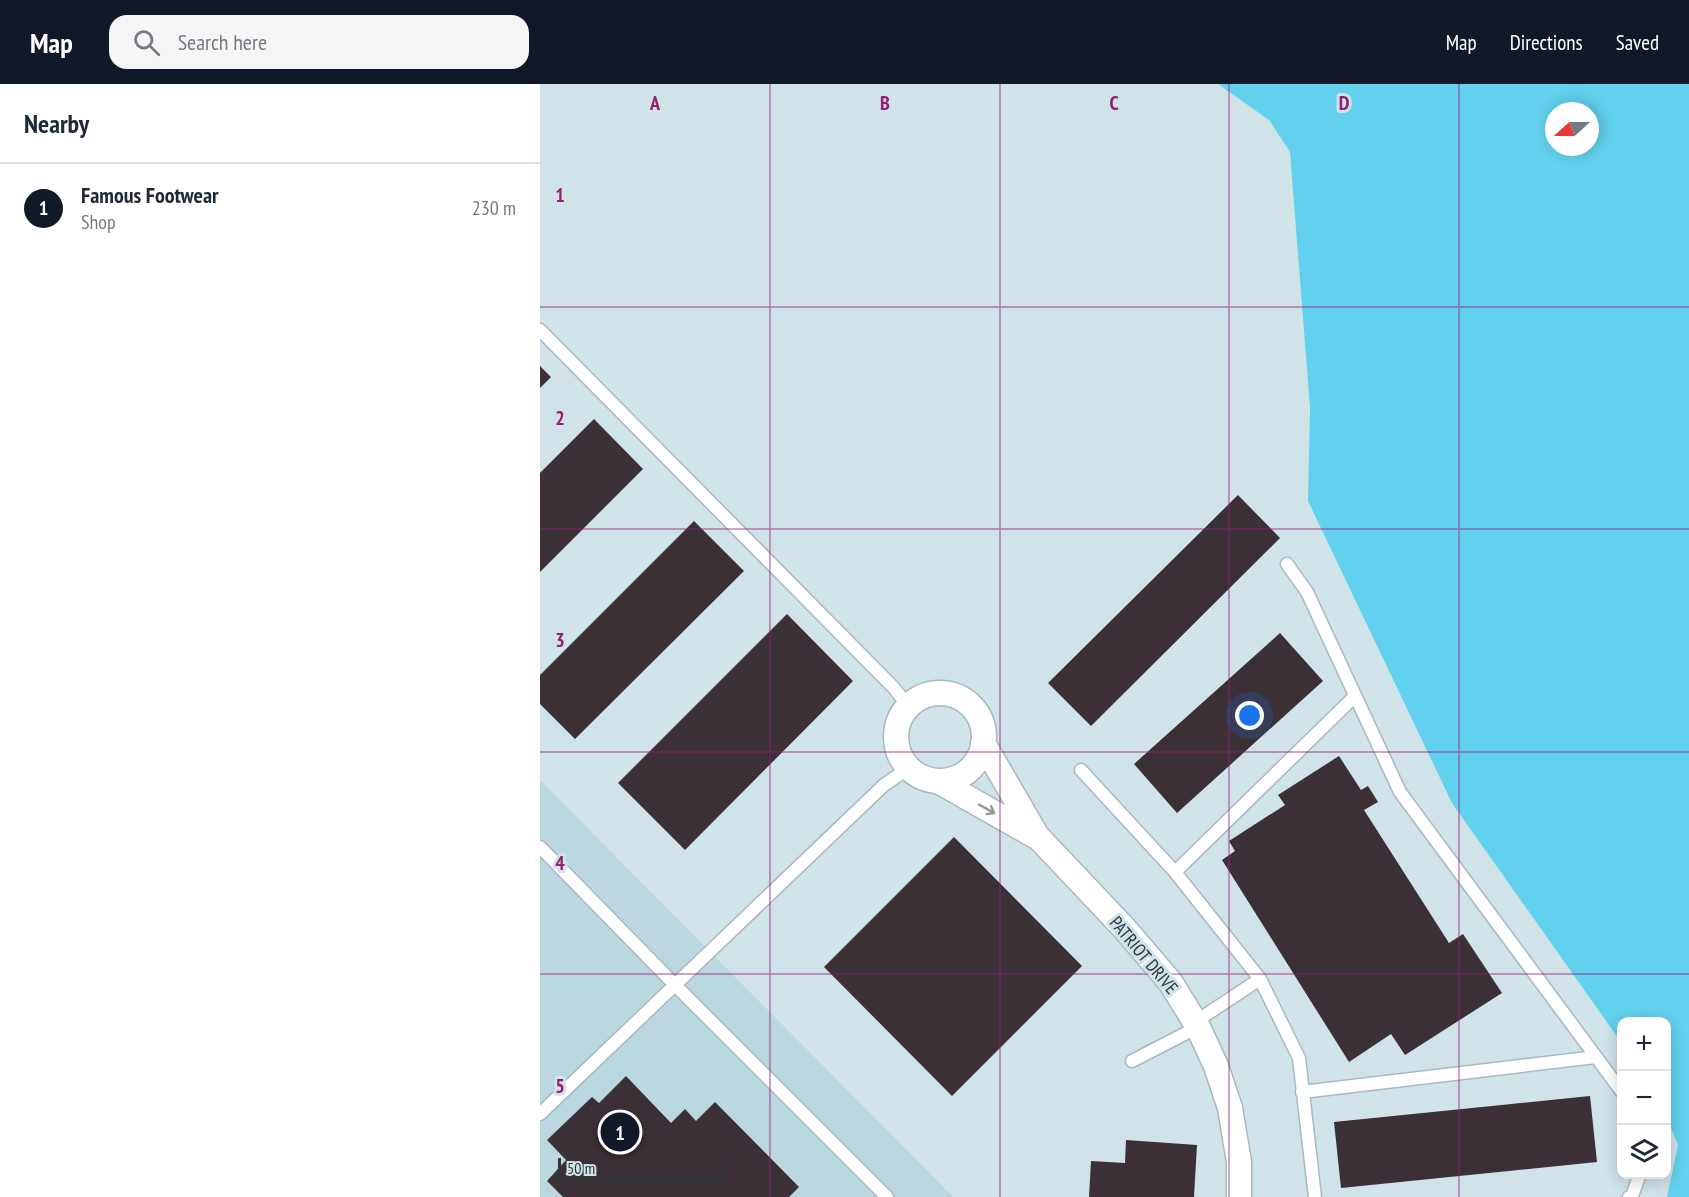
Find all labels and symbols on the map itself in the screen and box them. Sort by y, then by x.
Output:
text: A [649,90,661,116]
text: B [880,90,890,116]
text: C [1109,90,1119,116]
text: D [1339,90,1350,116]
north arrow [1545,102,1599,156]
text: 1 [555,182,565,208]
text: 2 [555,405,565,431]
text: 3 [555,627,565,653]
your location [1235,701,1264,730]
one-way arrow [979,803,996,815]
text: 4 [555,850,565,876]
street label: PATRIOT DRIVE [1105,911,1183,999]
text: 5 [555,1073,565,1099]
pin: 1 [600,1110,640,1154]
scale bar [558,1155,722,1182]

